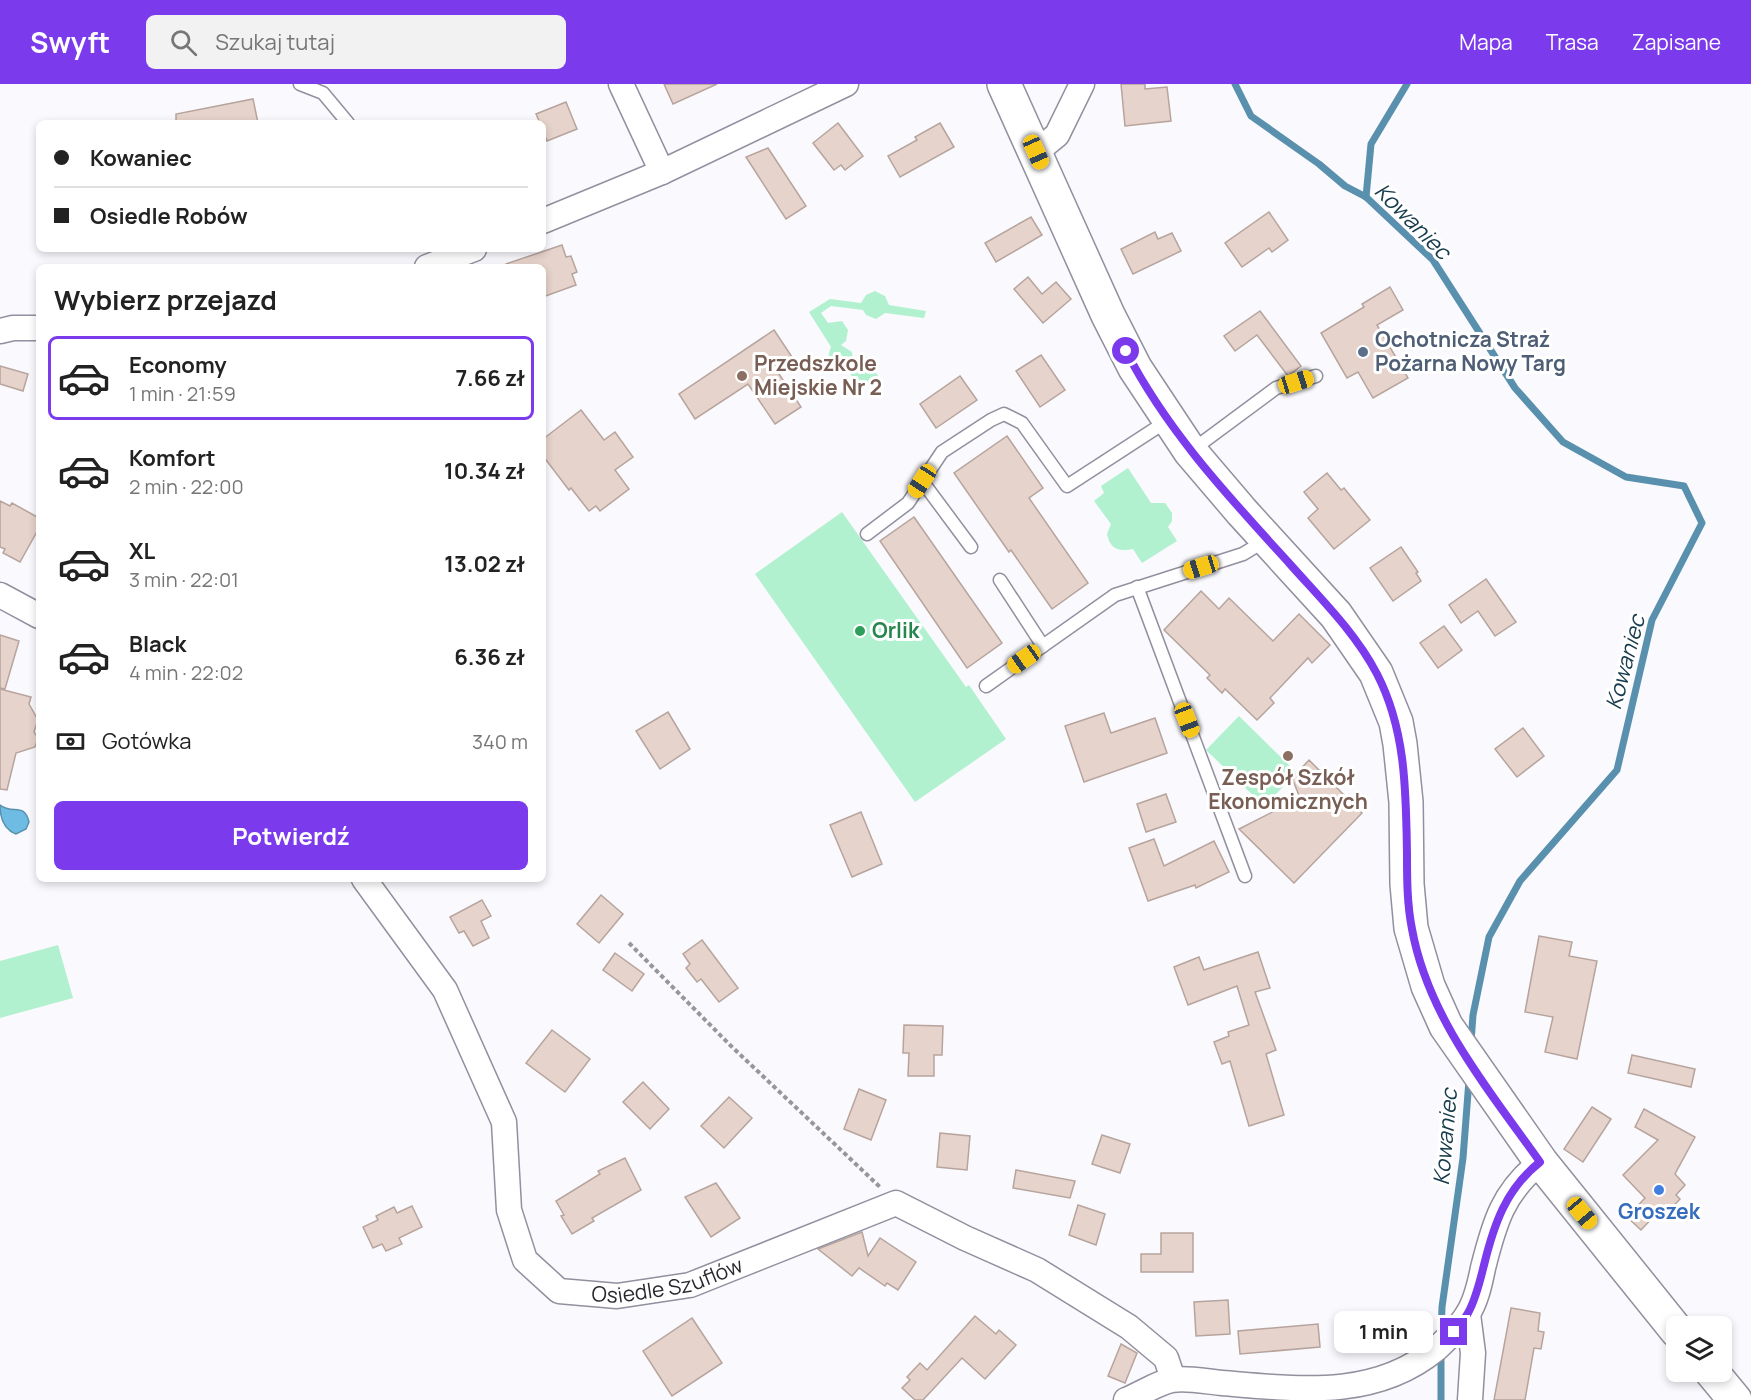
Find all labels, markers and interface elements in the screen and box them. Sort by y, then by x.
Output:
search box [146,15,566,69]
text: Swyft [30,23,110,61]
icon: search [167,26,200,59]
text: Szukaj tutaj [215,27,335,57]
text: Mapa [1459,28,1513,56]
text: Trasa [1546,28,1599,56]
text: Zapisane [1632,28,1721,56]
car [1020,132,1052,172]
text: Kowaniec [90,143,192,173]
water label: Kowaniec [1368,176,1459,267]
text: Osiedle Robów [90,201,248,231]
text: Wybierz przejazd [54,281,277,318]
place label: Ochotnicza Straż Pożarna Nowy Targ [1375,325,1566,377]
route start [1112,337,1139,364]
marker: Ochotnicza Straż Pożarna Nowy Targ [1356,345,1370,359]
place label: Przedszkole Miejskie Nr 2 [754,349,882,401]
text: Economy [129,350,227,380]
icon: car [57,351,111,405]
text: 7.66 zł [456,363,525,393]
car [1276,368,1316,396]
marker: Przedszkole Miejskie Nr 2 [735,369,749,383]
text: 1 min · 21:59 [129,380,236,407]
text: Komfort [129,443,216,473]
icon: car [57,444,111,498]
text: 10.34 zł [444,456,525,486]
car [905,461,939,501]
text: 2 min · 22:00 [129,473,244,500]
text: XL [129,536,155,566]
icon: car [57,537,111,591]
text: 13.02 zł [444,549,525,579]
car [1181,553,1221,581]
text: 3 min · 22:01 [129,566,239,593]
water label: Kowaniec [1598,610,1652,712]
place label: Orlik [872,616,920,644]
marker: Orlik [853,624,867,638]
text: Black [129,629,186,659]
icon: car [57,630,111,684]
car [1004,641,1044,677]
text: 6.36 zł [454,642,525,672]
text: 4 min · 22:02 [129,659,243,686]
car [1172,700,1202,740]
icon: cash [54,725,87,758]
text: Gotówka [102,726,191,756]
text: 340 m [472,728,528,755]
marker: Zespół Szkół Ekonomicznych [1281,749,1295,763]
place label: Zespół Szkół Ekonomicznych [1208,763,1368,815]
button: Potwierdź [54,801,528,870]
water label: Kowaniec [1426,1086,1464,1186]
marker: Groszek [1652,1183,1666,1197]
car [1564,1193,1600,1233]
place label: Groszek [1618,1197,1701,1225]
street label: Osiedle Szuflów [591,1250,747,1309]
callout: 1 min [1334,1311,1433,1353]
map controls [1666,1316,1732,1382]
button: layers [1666,1316,1732,1382]
text: 1 min [1359,1318,1408,1345]
route end [1440,1318,1467,1345]

